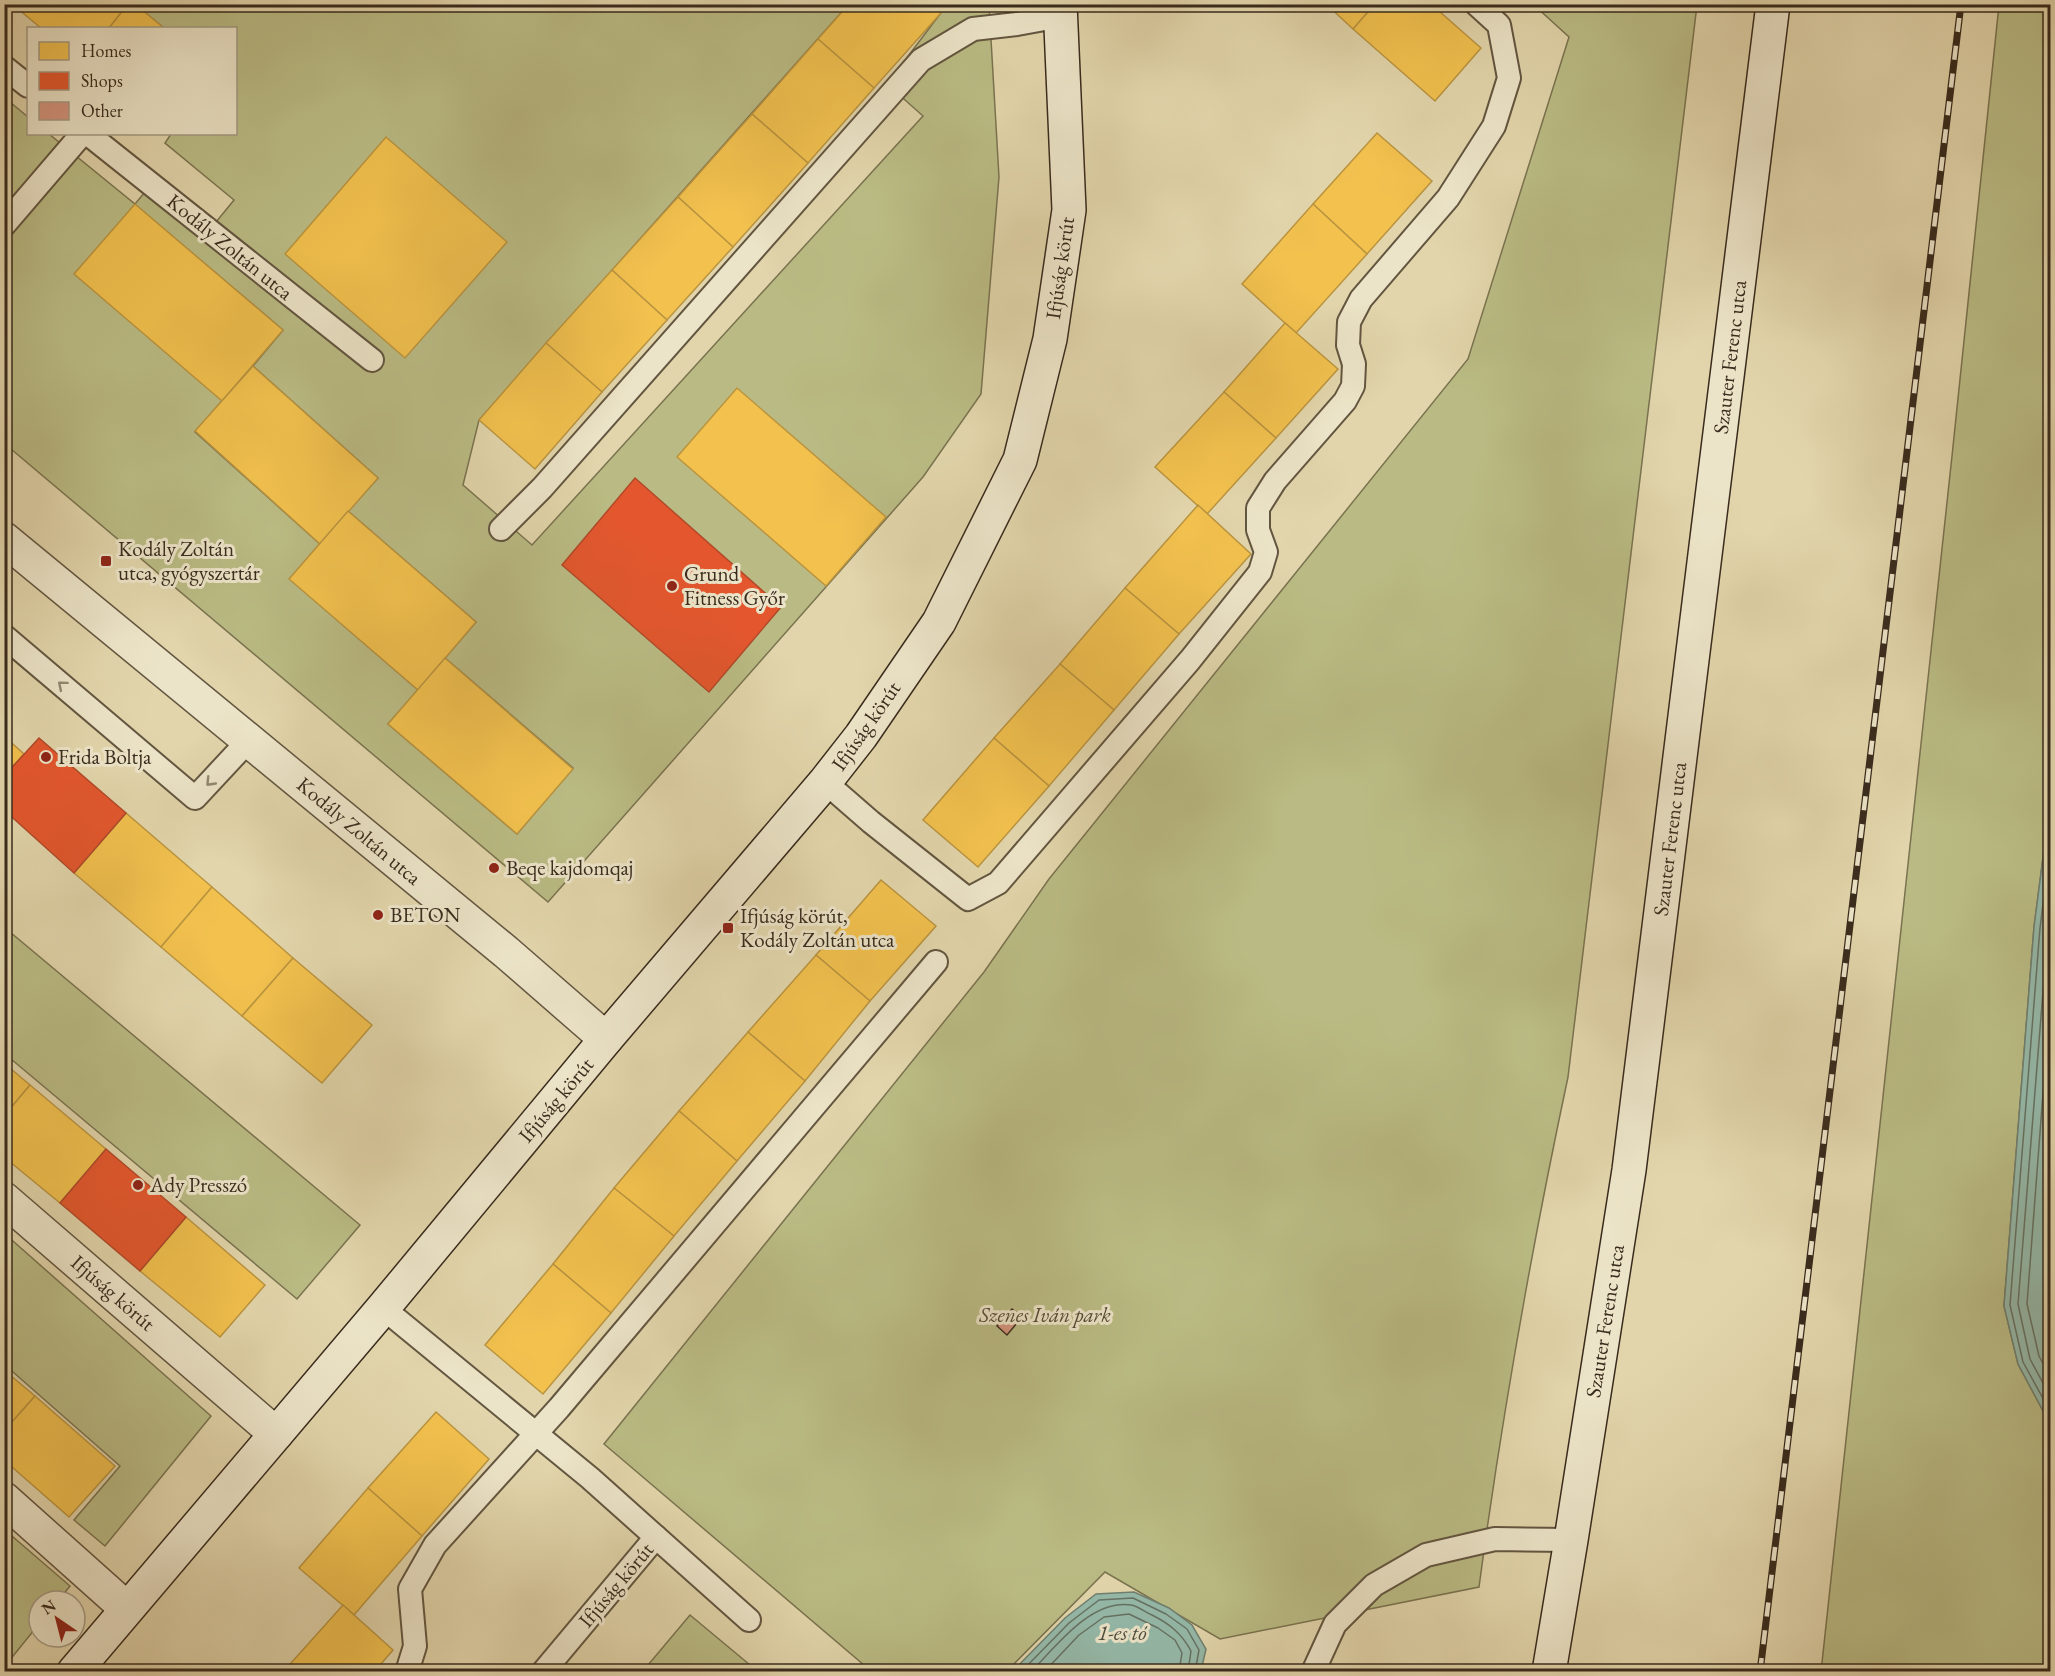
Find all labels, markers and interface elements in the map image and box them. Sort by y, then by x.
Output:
legend [27,27,237,135]
text: Homes [81,39,132,62]
text: Shops [81,69,123,92]
text: Other [81,99,123,122]
street label: Kodály Zoltán utca [162,188,299,306]
street label: Ifjúság körút [1039,215,1080,321]
street label: Szauter Ferenc utca [1707,278,1752,435]
place label: Kodály Zoltán utca, gyógyszertár [118,535,260,586]
marker: Kodály Zoltán utca, gyógyszertár [99,554,113,568]
place label: Grund Fitness Győr [684,560,785,611]
marker: Grund Fitness Győr [665,579,679,593]
street label: Ifjúság körút [825,675,906,776]
one-way arrow [58,682,69,693]
place label: Frida Boltja [58,743,152,770]
marker: Frida Boltja [39,750,53,764]
street label: Szauter Ferenc utca [1647,760,1692,917]
street label: Kodály Zoltán utca [291,771,428,891]
one-way arrow [206,775,217,786]
place label: Beqe kajdomqaj [506,854,633,881]
marker: Beqe kajdomqaj [487,861,501,875]
place label: BETON [390,901,461,928]
place label: Ifjúság körút, Kodály Zoltán utca [740,902,895,953]
marker: BETON [371,908,385,922]
marker: Ifjúság körút, Kodály Zoltán utca [721,921,735,935]
street label: Ifjúság körút [512,1051,599,1148]
place label: Ady Presszó [149,1171,247,1198]
marker: Ady Presszó [131,1178,145,1192]
street label: Szauter Ferenc utca [1579,1242,1630,1399]
street label: Ifjúság körút [66,1249,161,1337]
park label: Szenes Iván park [978,1301,1111,1328]
street label: Ifjúság körút [572,1536,659,1633]
north arrow [27,1589,87,1649]
text: N [37,1595,60,1619]
water label: 1-es tó [1097,1618,1148,1647]

